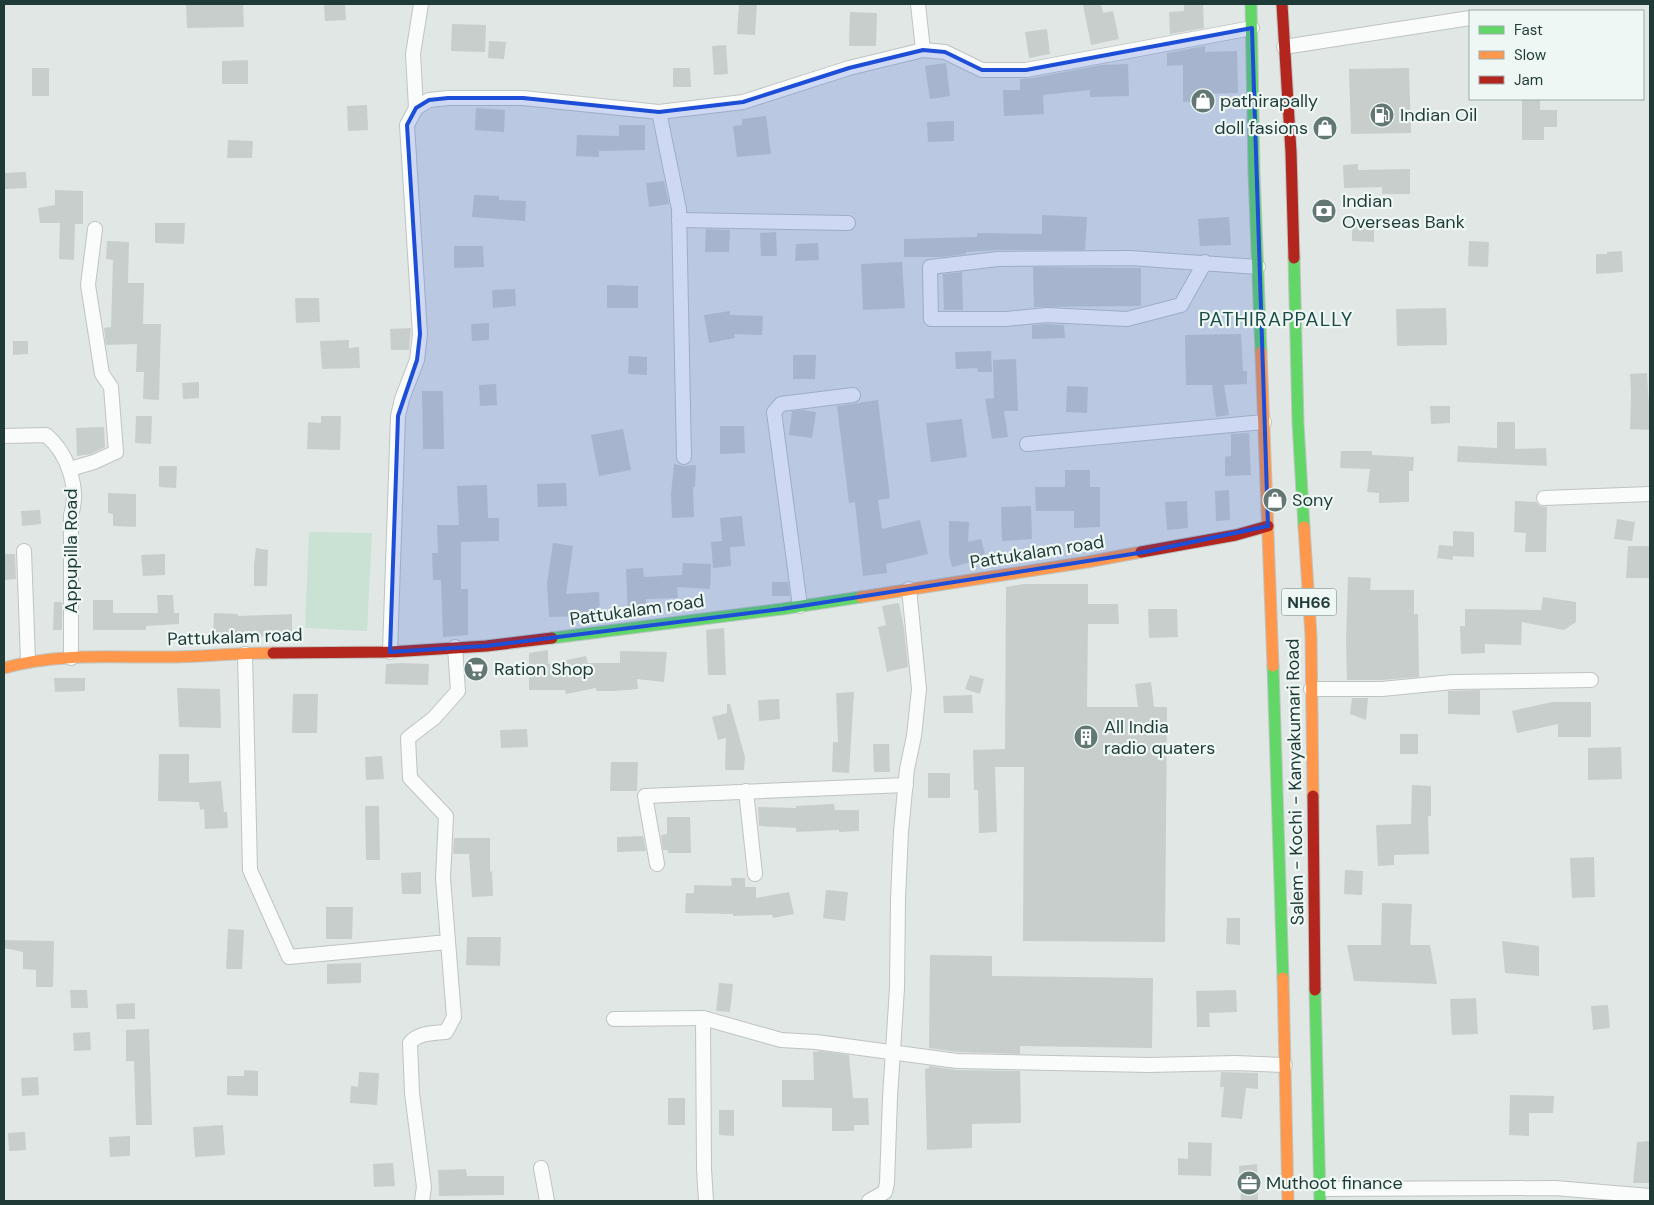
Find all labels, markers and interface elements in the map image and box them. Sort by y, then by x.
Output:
legend [1469,10,1644,100]
text: Fast [1514,20,1543,40]
text: Slow [1514,45,1547,65]
text: Jam [1514,70,1543,90]
shop icon: pathirapally [1190,88,1216,114]
place label: pathirapally [1220,89,1318,113]
fuel station icon: Indian Oil [1369,102,1395,128]
place label: Indian Oil [1400,103,1477,127]
shop icon: doll fasions [1312,115,1338,141]
place label: doll fasions [1214,116,1308,140]
place label: Indian Overseas Bank [1342,189,1465,234]
bank icon: Indian Overseas Bank [1311,198,1337,224]
district label: PATHIRAPPALLY [1199,306,1353,332]
shop icon: Sony [1262,487,1288,513]
place label: Sony [1292,488,1333,512]
street label: Appupilla Road [59,489,83,613]
street label: Pattukalam road [968,530,1106,574]
road number: NH66 [1282,588,1336,616]
street label: Pattukalam road [568,589,706,631]
street label: Pattukalam road [167,623,303,651]
street label: Salem - Kochi - Kanyakumari Road [1280,638,1310,926]
supermarket icon: Ration Shop [463,656,489,682]
place label: Ration Shop [494,657,594,681]
place label: All India radio quaters [1104,715,1215,760]
building icon: All India radio quaters [1073,724,1099,750]
office icon: Muthoot finance [1236,1170,1262,1196]
place label: Muthoot finance [1266,1171,1403,1195]

